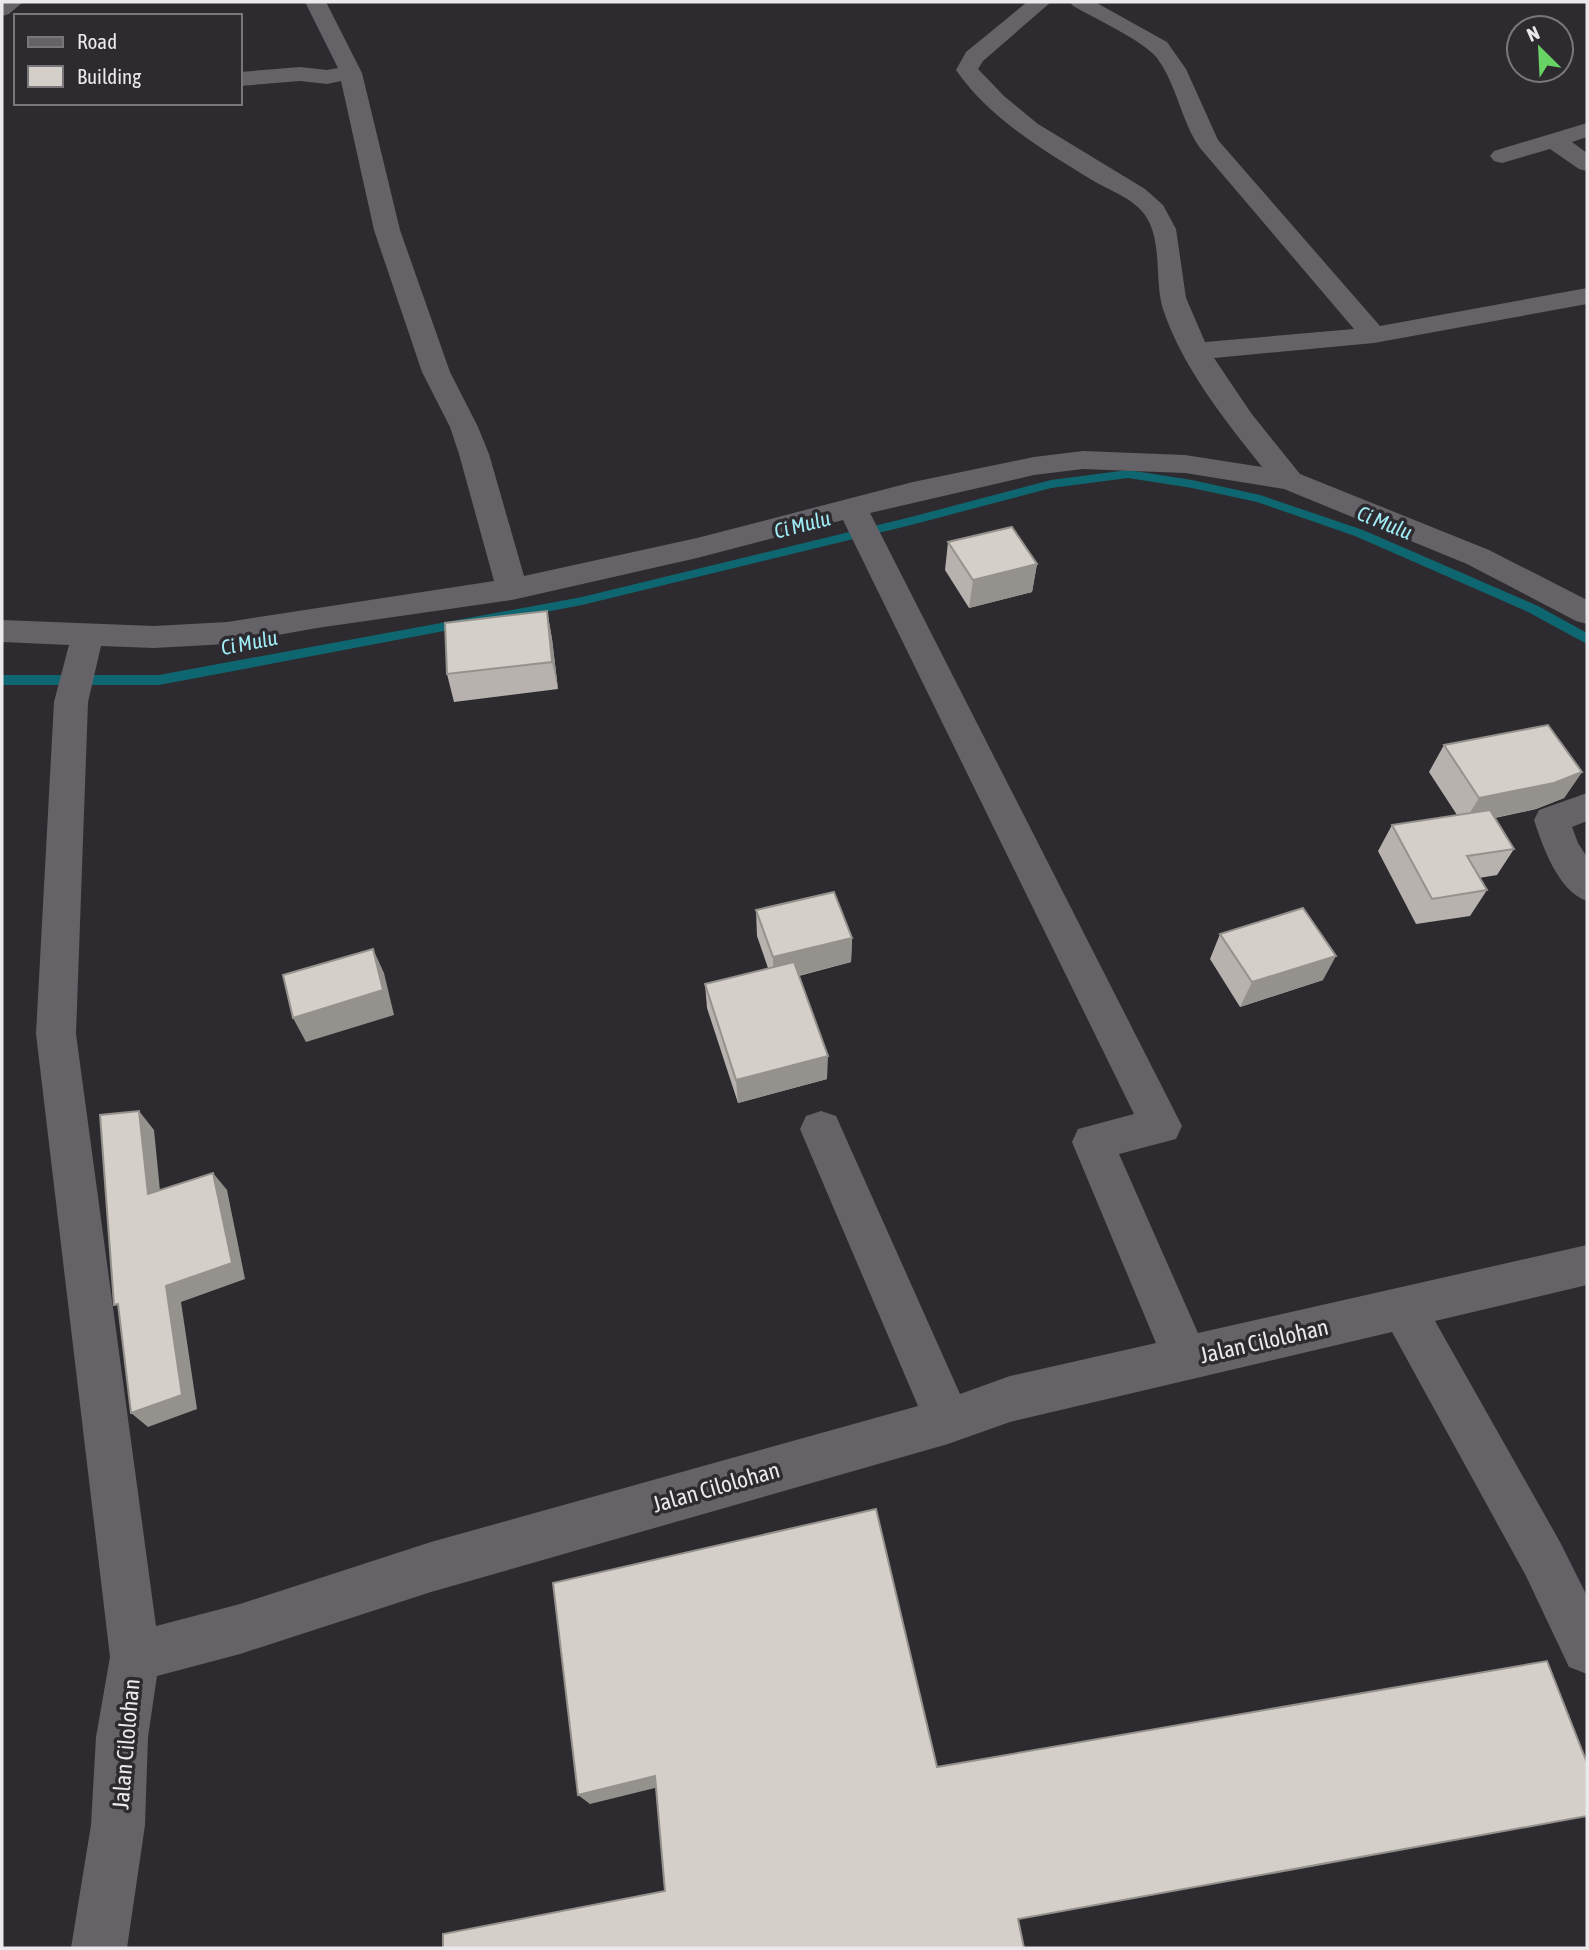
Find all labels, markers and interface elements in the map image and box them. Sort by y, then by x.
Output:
legend [14,14,242,105]
north arrow [1505,14,1575,84]
text: N [1523,21,1543,46]
text: Road [77,29,117,53]
text: Building [77,64,141,88]
water label: Ci Mulu [1354,500,1416,544]
water label: Ci Mulu [771,505,833,543]
water label: Ci Mulu [219,625,279,659]
street label: Jalan Cilolohan [1197,1314,1331,1368]
street label: Jalan Cilolohan [649,1456,783,1518]
street label: Jalan Cilolohan [107,1678,145,1810]

